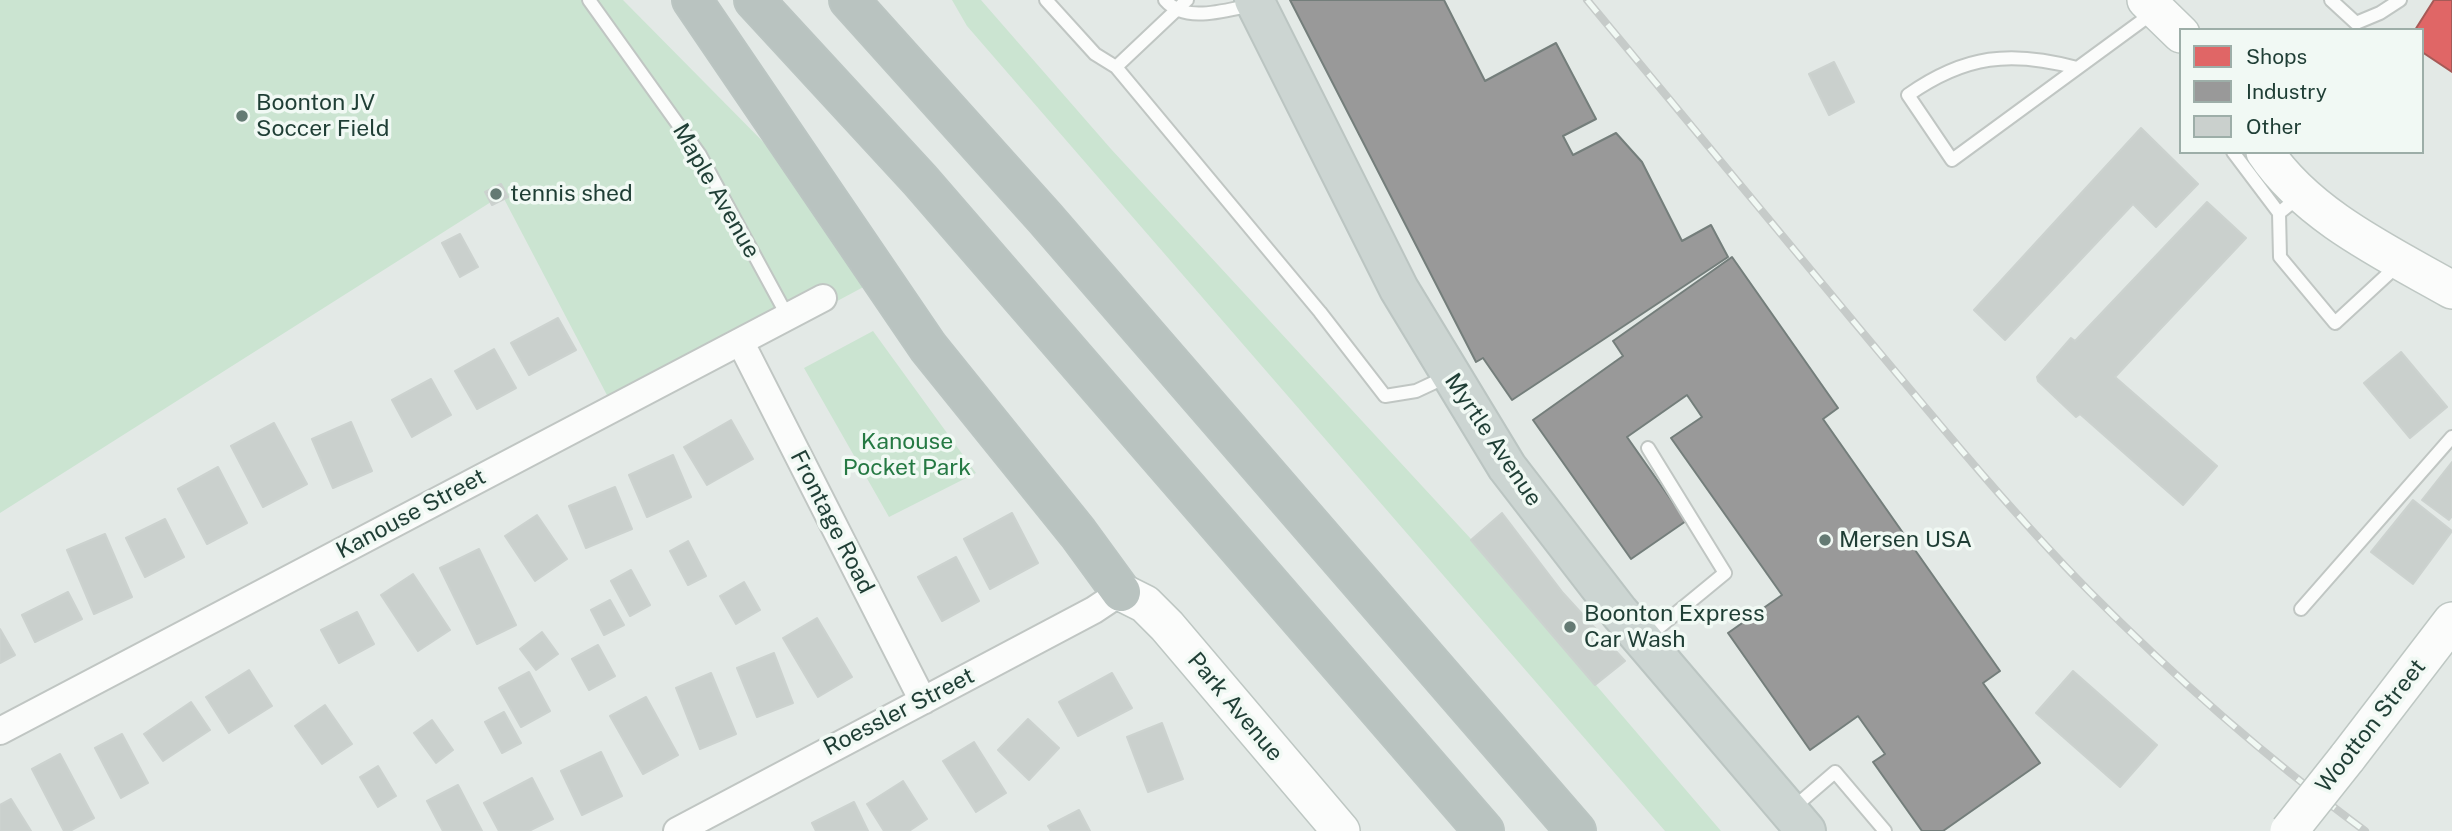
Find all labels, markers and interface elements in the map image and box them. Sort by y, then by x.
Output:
legend [2179,28,2424,154]
text: Shops [2246,44,2307,69]
text: Industry [2246,79,2327,104]
place label: Boonton JV Soccer Field [256,89,389,143]
marker: Boonton JV Soccer Field [234,108,250,124]
text: Other [2246,114,2302,139]
street label: Maple Avenue [666,119,766,263]
place label: tennis shed [510,180,633,208]
marker: tennis shed [488,186,504,202]
street label: Myrtle Avenue [1438,368,1548,512]
park label: Kanouse Pocket Park [843,428,971,482]
street label: Frontage Road [784,446,880,598]
street label: Kanouse Street [332,463,490,565]
place label: Mersen USA [1839,526,1972,554]
marker: Mersen USA [1817,532,1833,548]
place label: Boonton Express Car Wash [1584,600,1765,654]
marker: Boonton Express Car Wash [1562,619,1578,635]
street label: Park Avenue [1181,647,1289,767]
street label: Wootton Street [2310,654,2432,798]
street label: Roessler Street [819,662,979,762]

